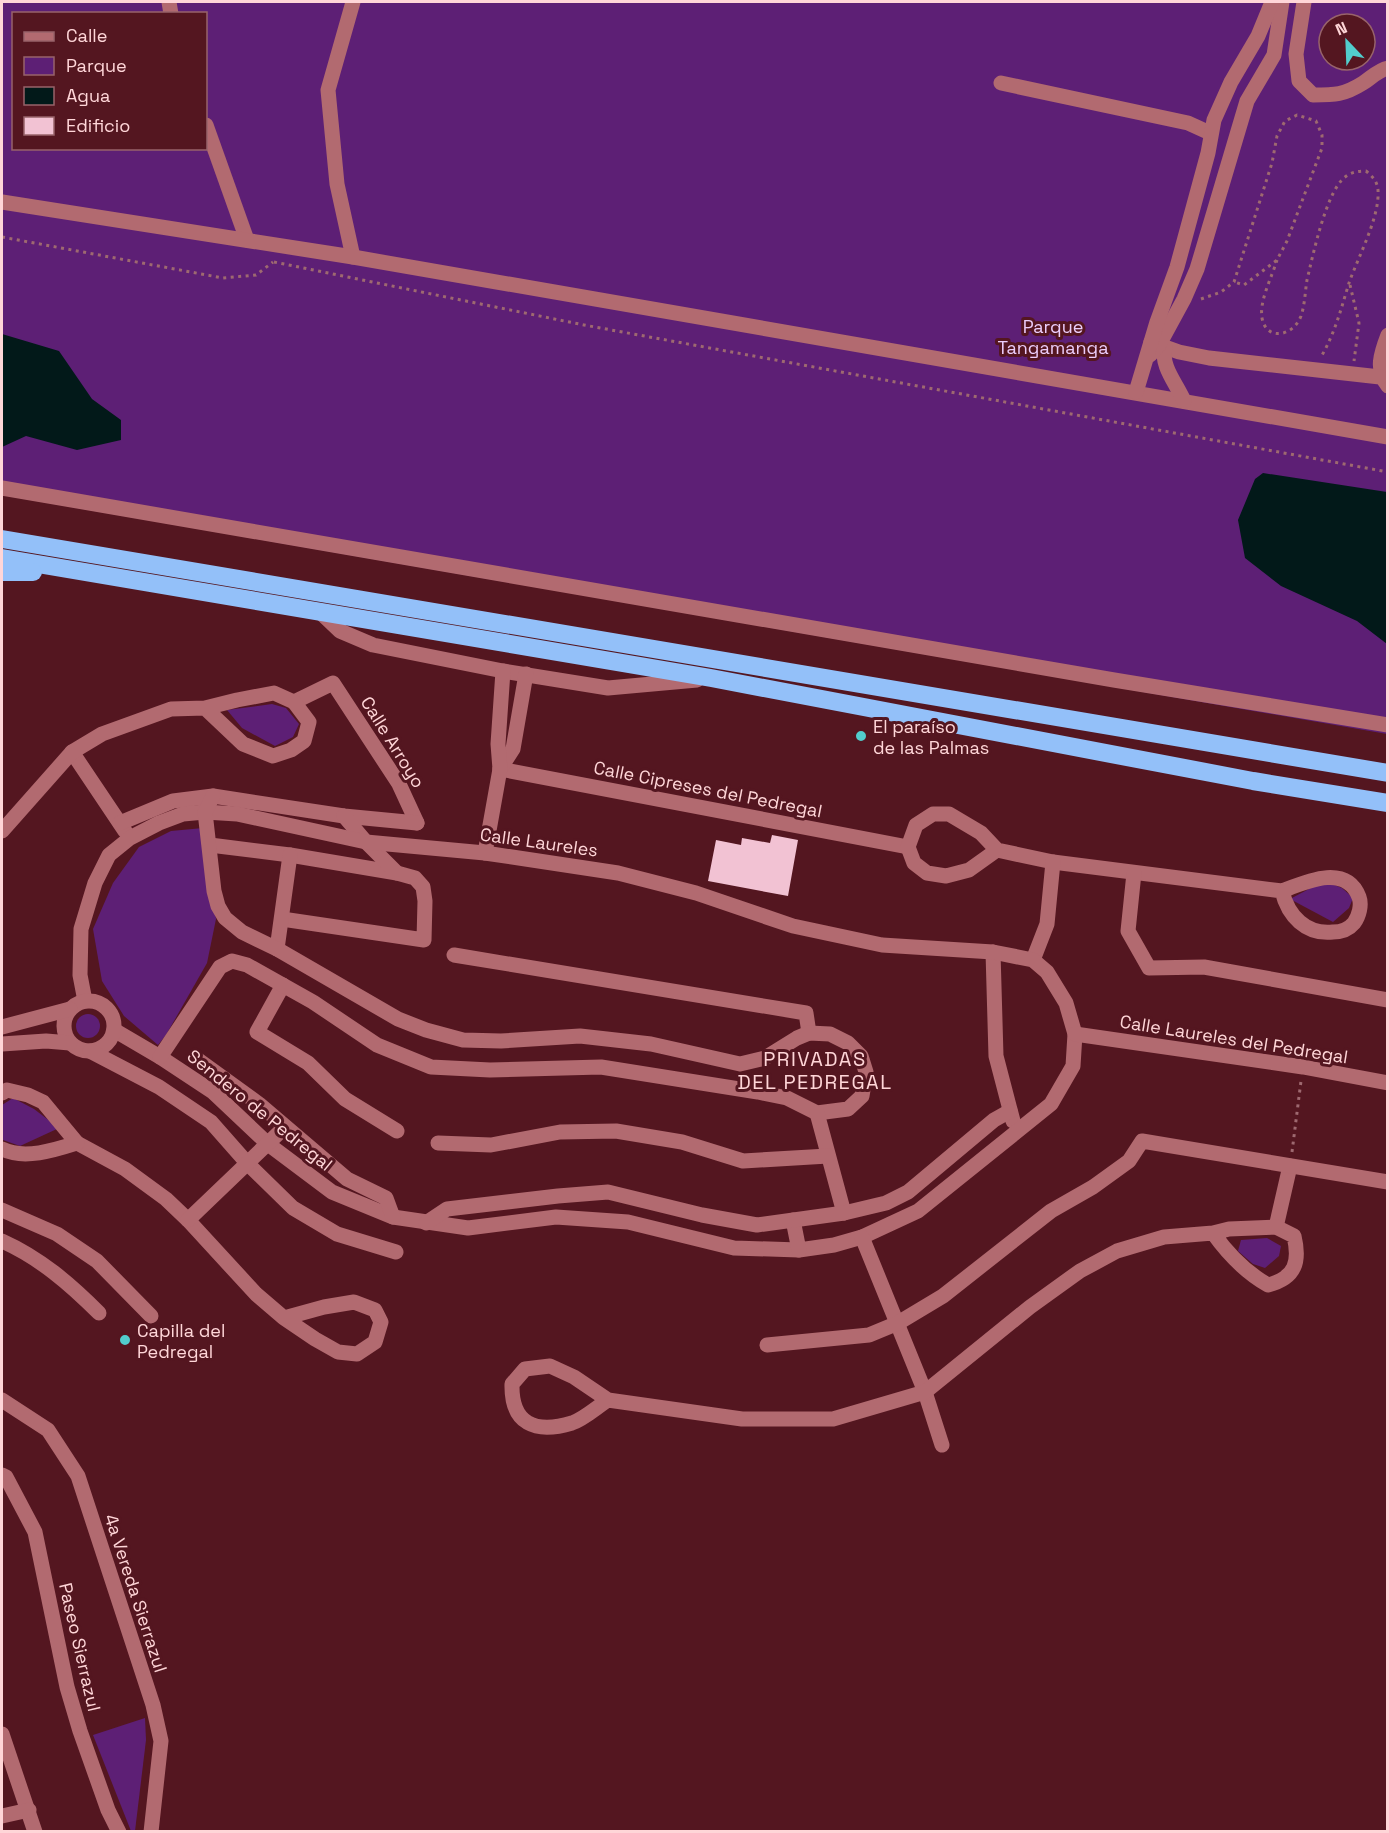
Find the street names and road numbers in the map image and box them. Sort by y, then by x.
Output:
street label: Calle Arroyo [356,692,430,792]
street label: Calle Cipreses del Pedregal [592,756,824,822]
street label: Calle Laureles [479,822,599,862]
street label: Calle Laureles del Pedregal [1118,1010,1350,1068]
street label: Sendero de Pedregal [183,1044,337,1176]
street label: 4a Vereda Sierrazul [100,1511,172,1675]
street label: Paseo Sierrazul [54,1580,106,1714]

